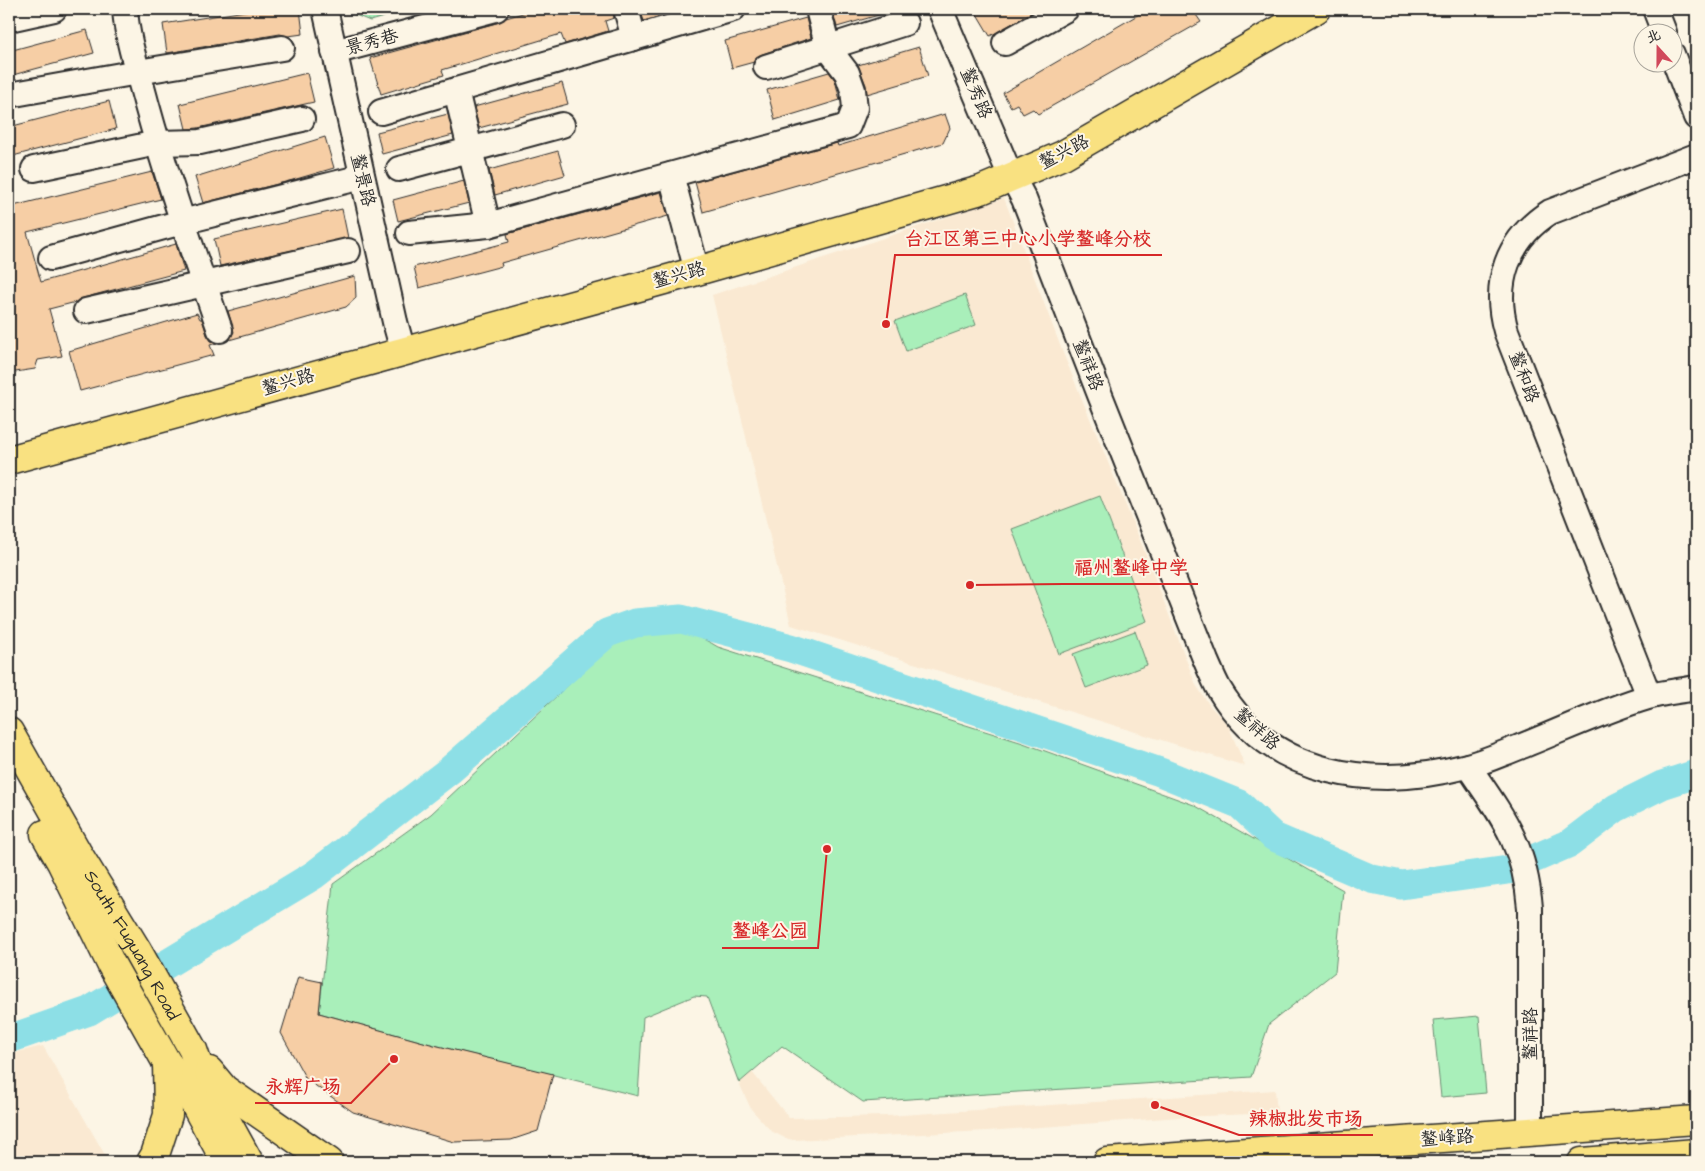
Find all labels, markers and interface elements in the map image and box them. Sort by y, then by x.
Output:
north arrow [1632,22,1682,72]
street label: 景秀巷 [343,23,401,61]
text: 北 [1644,25,1664,49]
street label: 鳌秀路 [954,63,998,123]
street label: 鳌兴路 [1034,129,1094,175]
street label: 鳌景路 [345,151,381,209]
callout: 台江区第三中心小学鳌峰分校 [895,221,1162,255]
text: 台江区第三中心小学鳌峰分校 [904,226,1152,253]
street label: 鳌兴路 [650,256,708,294]
street label: 鳌祥路 [1067,335,1109,395]
street label: 鳌和路 [1503,347,1545,407]
street label: 鳌兴路 [259,363,317,401]
callout: 福州鳌峰中学 [1064,550,1198,584]
text: 福州鳌峰中学 [1074,555,1188,582]
street label: 鳌祥路 [1229,702,1285,756]
street label: South Fuguang Road [78,865,186,1024]
callout: 鳌峰公园 [722,914,818,948]
text: 鳌峰公园 [732,918,808,945]
street label: 鳌祥路 [1518,1007,1543,1061]
callout: 永辉广场 [255,1069,351,1103]
text: 永辉广场 [265,1074,341,1101]
callout: 辣椒批发市场 [1239,1101,1373,1135]
text: 辣椒批发市场 [1249,1106,1363,1133]
street label: 鳌峰路 [1419,1124,1475,1152]

